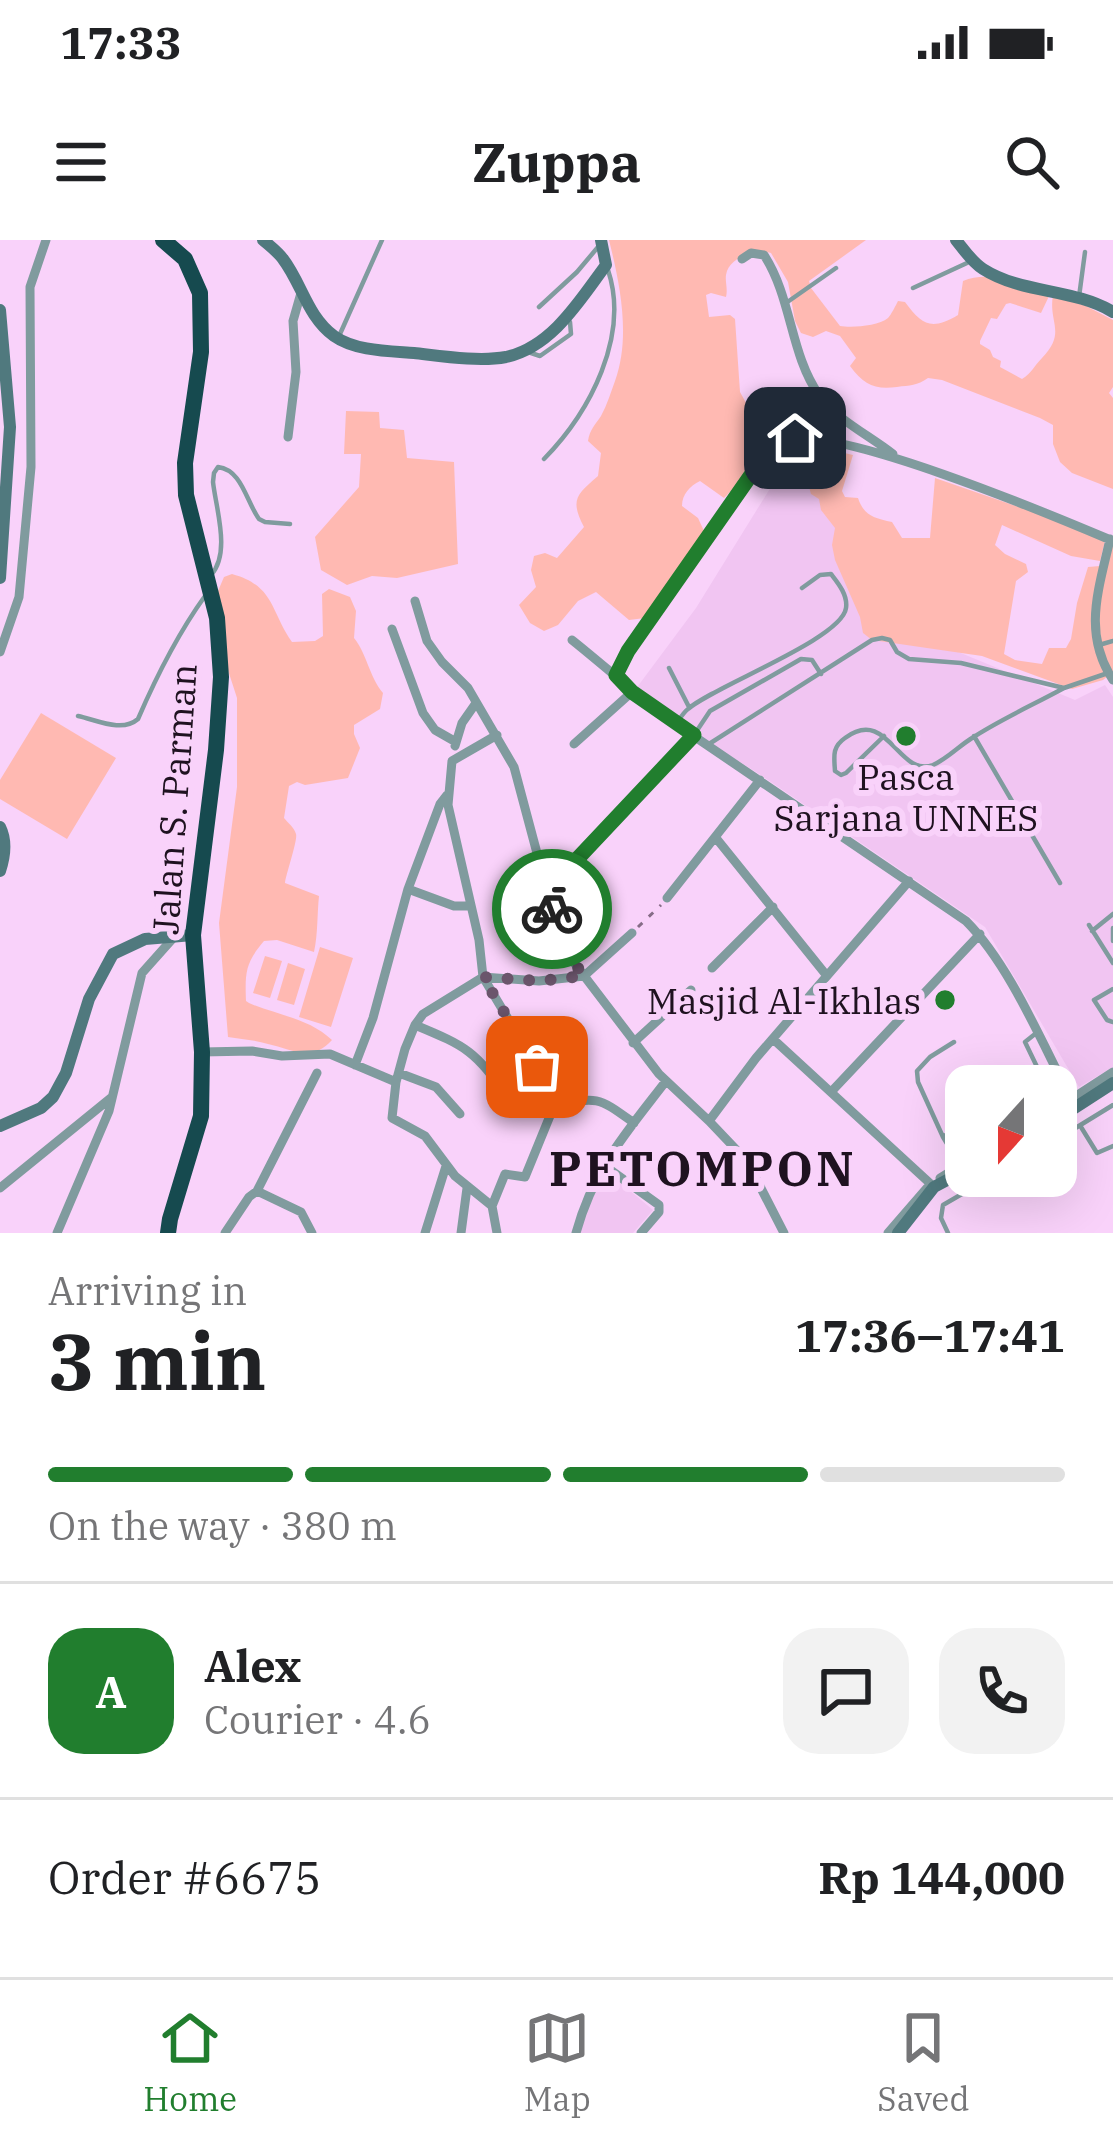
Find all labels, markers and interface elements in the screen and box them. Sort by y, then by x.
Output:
text: 17:33 [60,13,182,71]
text: Zuppa [472,127,641,197]
icon: menu [48,129,114,195]
icon: search [999,129,1065,195]
pin [744,387,846,489]
icon: home [762,405,828,471]
street label: Jalan S. Parman [141,662,207,936]
marker: Pasca Sarjana UNNES [893,723,919,749]
place label: Pasca Sarjana UNNES [773,753,1039,841]
courier [492,849,612,969]
icon: bike [519,876,585,942]
place label: Masjid Al-Ikhlas [647,977,921,1024]
marker: Masjid Al-Ikhlas [932,987,958,1013]
pin [486,1016,588,1118]
icon: bag [504,1034,570,1100]
north arrow [945,1065,1077,1197]
map controls [945,1065,1077,1197]
district label: PETOMPON [549,1137,857,1199]
text: Arriving in [48,1265,247,1316]
text: 17:36–17:41 [795,1306,1065,1364]
text: 3 min [48,1310,266,1411]
text: On the way · 380 m [48,1500,397,1551]
button: chat [783,1628,909,1754]
button: phone [939,1628,1065,1754]
text: Alex [204,1636,301,1694]
text: A [95,1662,127,1720]
text: Courier · 4.6 [204,1694,431,1745]
text: Order #6675 [48,1848,321,1906]
text: Rp 144,000 [818,1848,1065,1906]
tab: Home [143,2005,237,2120]
tab: Map [524,2005,591,2120]
tab: Saved [877,2005,970,2120]

